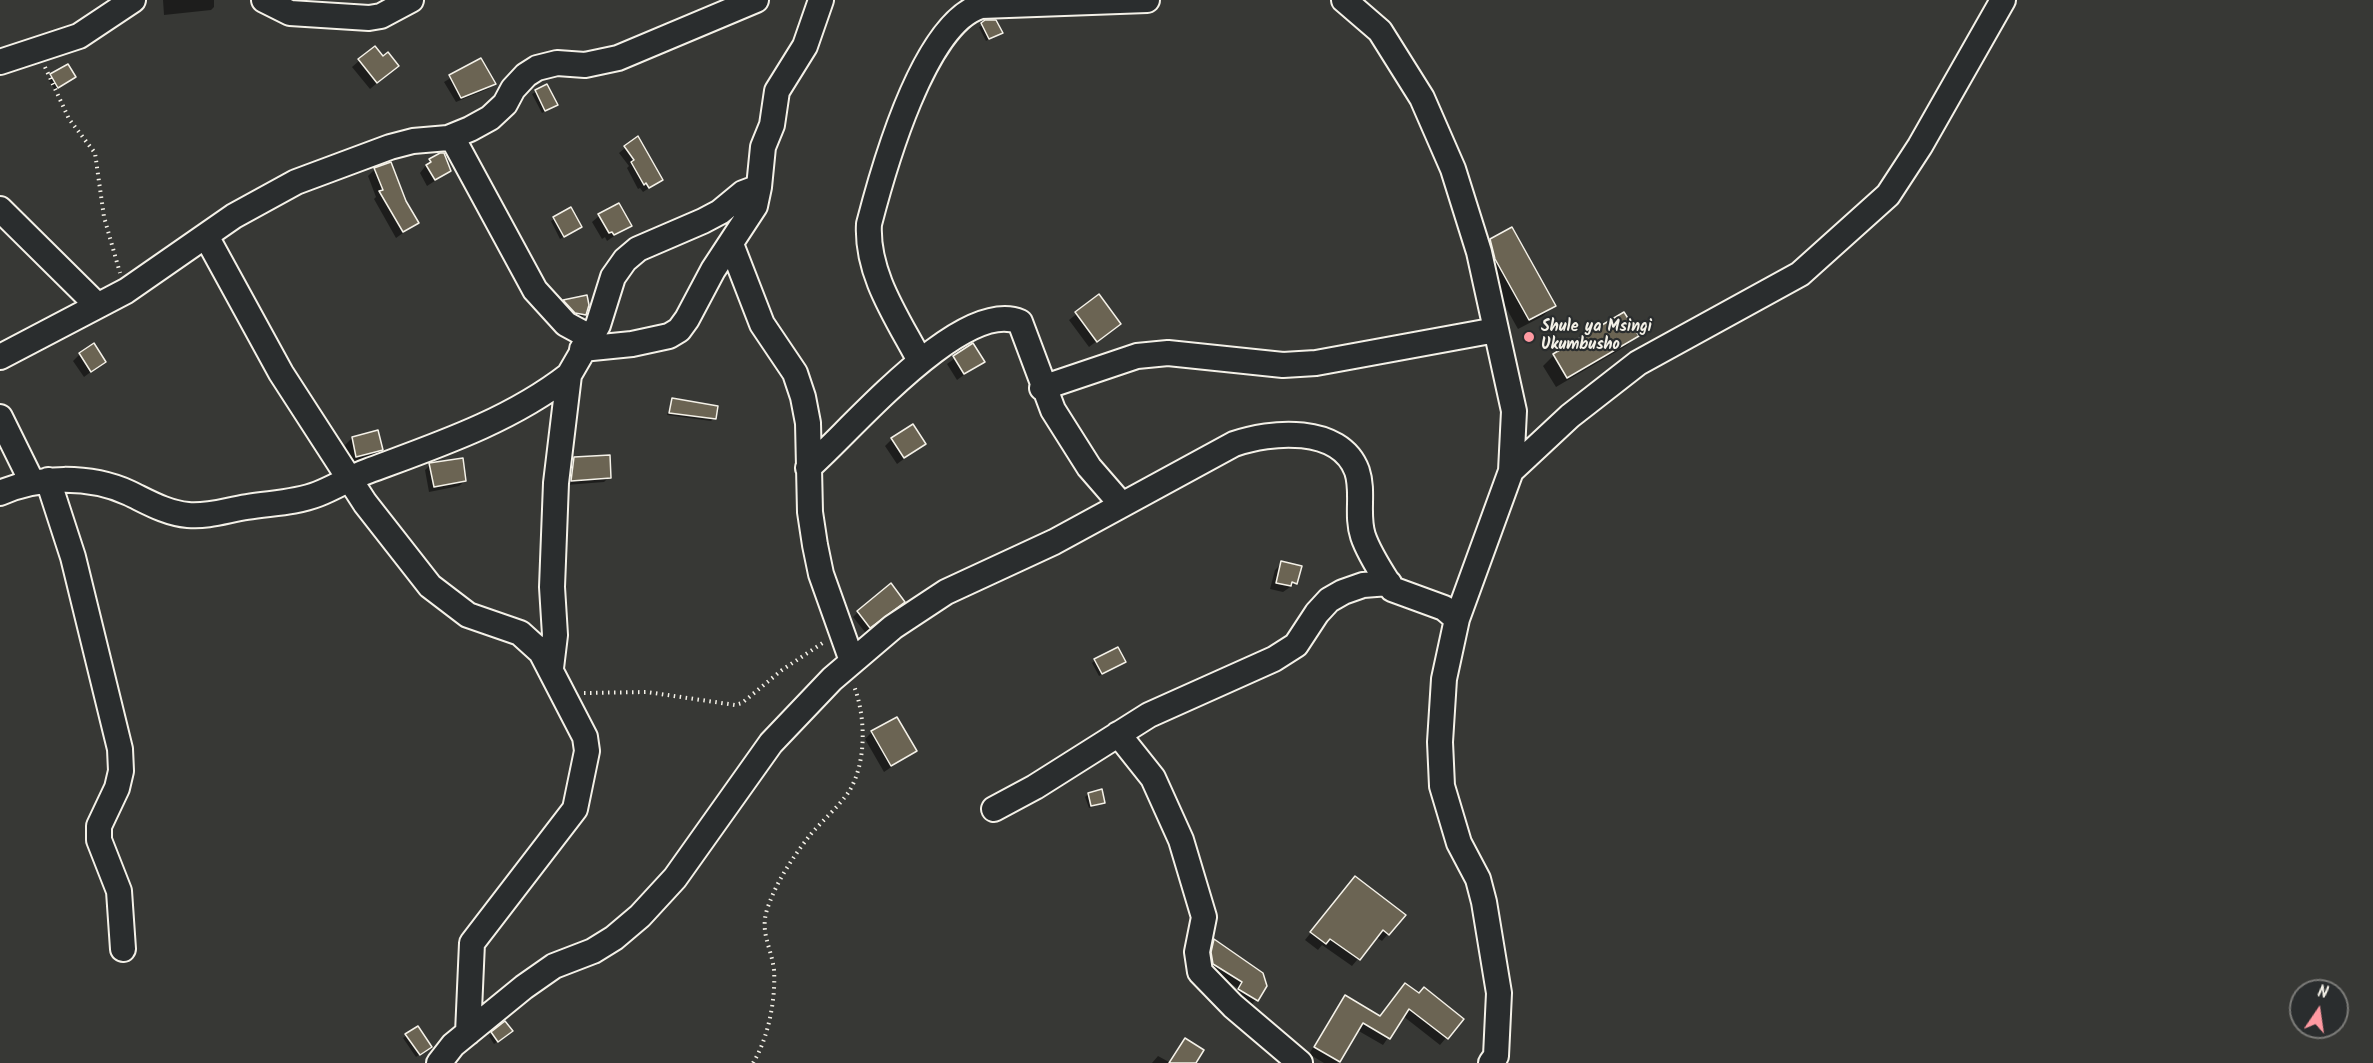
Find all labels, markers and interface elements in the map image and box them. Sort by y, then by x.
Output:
place label: Shule ya Msingi Ukumbusho [1541,318,1652,356]
marker: Shule ya Msingi Ukumbusho [1522,330,1536,344]
north arrow [2289,979,2349,1039]
text: N [2315,980,2330,1006]

